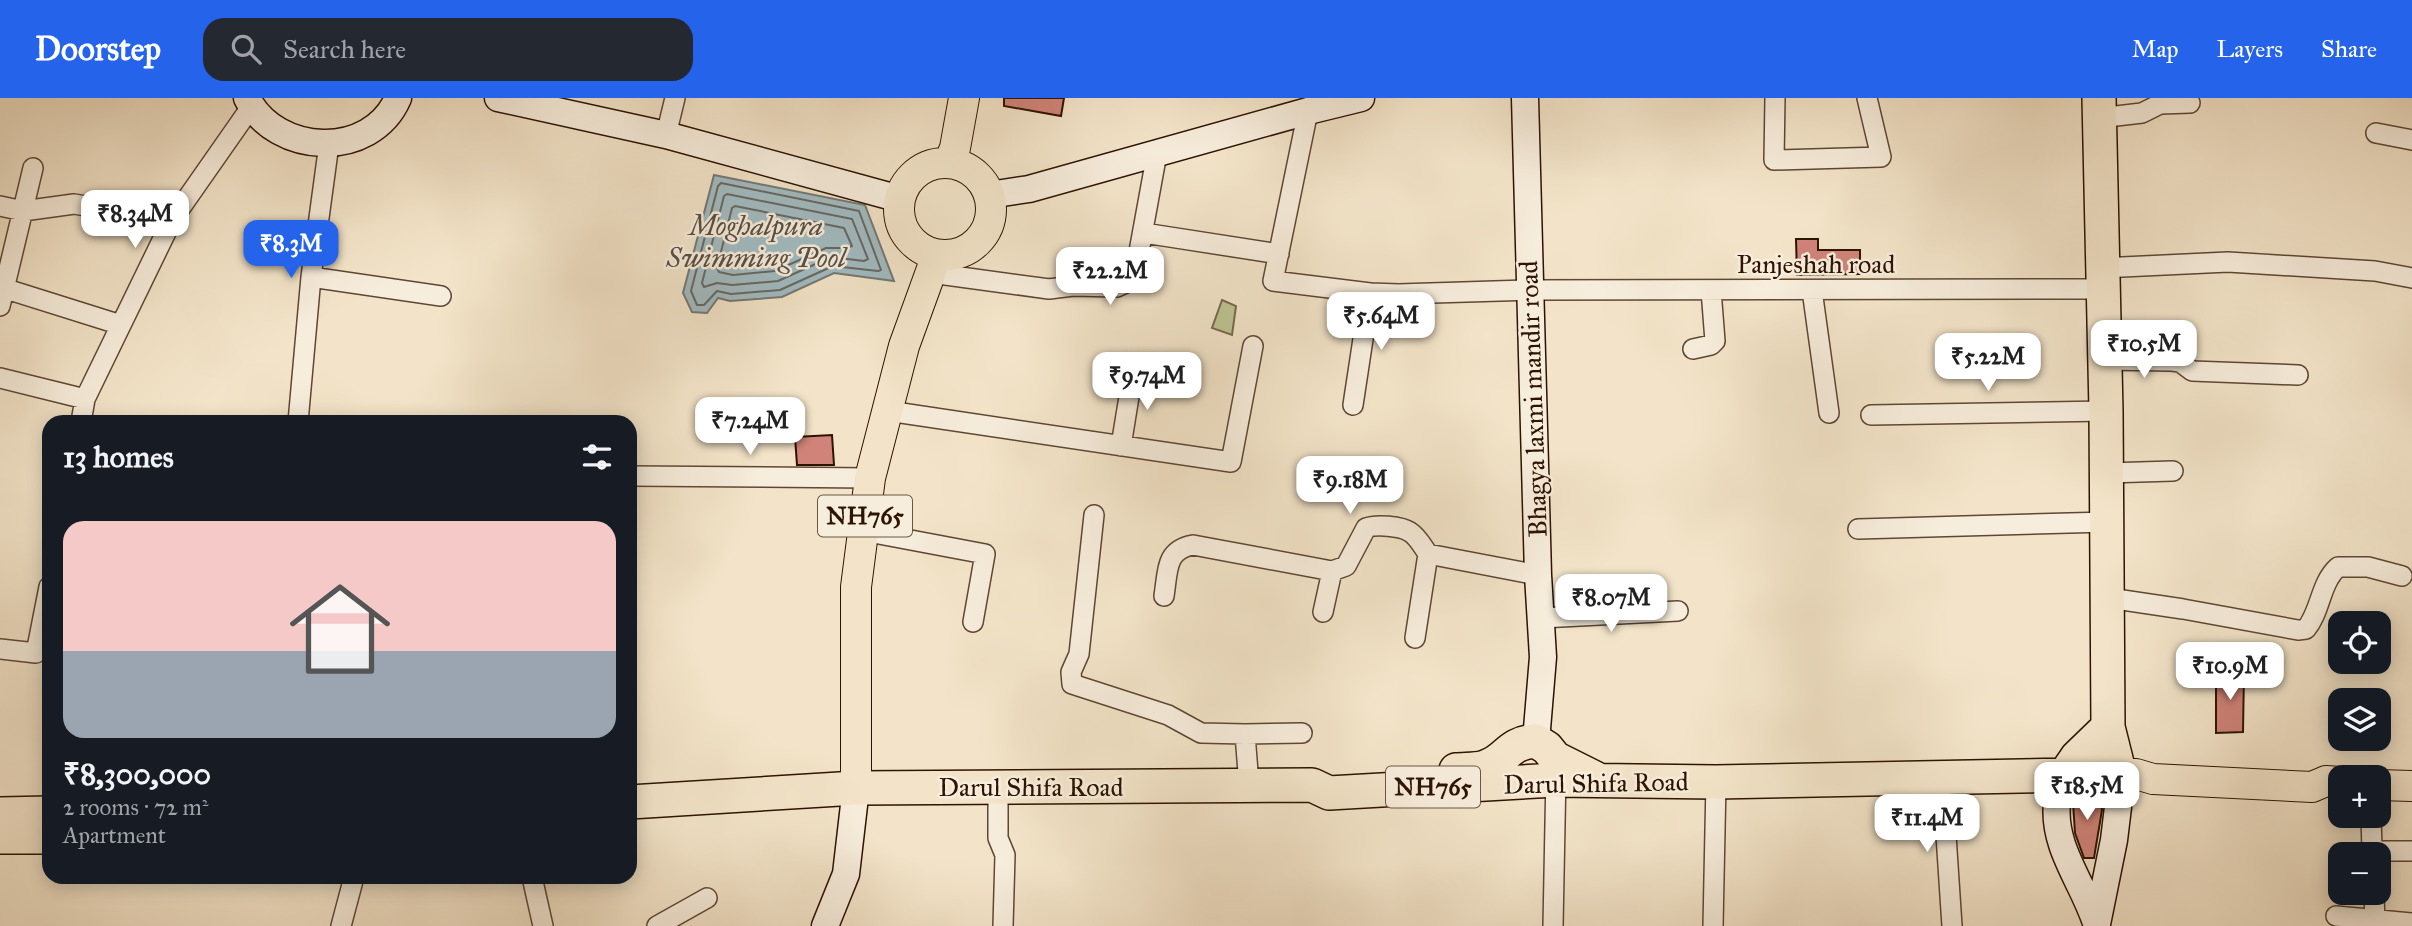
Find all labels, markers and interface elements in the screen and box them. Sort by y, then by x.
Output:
search box [203,18,693,81]
text: Doorstep [35,29,161,69]
icon: search [227,30,265,68]
text: Search here [283,33,406,65]
text: Map [2132,34,2179,64]
text: Layers [2217,34,2283,64]
text: Share [2321,34,2377,64]
pin: ₹8.34M [78,190,192,250]
text: ₹8.34M [97,199,173,227]
water label: Moghalpura Swimming Pool [665,208,848,275]
pin: ₹8.3M [242,220,340,280]
text: ₹8.3M [259,229,323,257]
pin: ₹22.2M [1053,248,1167,307]
street label: Panjeshah road [1737,248,1895,280]
text: ₹22.2M [1072,256,1148,284]
street label: Bhagya laxmi mandir road [1512,260,1554,538]
pin: ₹5.64M [1324,292,1438,352]
text: ₹5.64M [1343,301,1419,329]
pin: ₹10.5M [2087,320,2201,380]
text: ₹10.5M [2107,329,2181,357]
pin: ₹5.22M [1931,334,2045,393]
text: ₹5.22M [1951,342,2025,370]
pin: ₹9.74M [1090,352,1204,412]
text: ₹9.74M [1108,361,1186,389]
pin: ₹7.24M [693,398,807,457]
text: ₹7.24M [711,406,789,434]
icon: filters [578,438,616,476]
text: 13 homes [63,439,174,475]
pin: ₹9.18M [1293,456,1407,516]
text: ₹9.18M [1312,465,1388,493]
road number: NH765 [818,496,912,536]
icon: home [277,566,403,692]
pin: ₹8.07M [1554,574,1668,634]
text: ₹8.07M [1571,583,1651,611]
map controls [2328,611,2391,905]
button: locate [2328,611,2391,674]
pin: ₹10.9M [2173,642,2287,702]
text: ₹10.9M [2192,651,2268,679]
button: layers [2328,688,2391,751]
text: ₹8,300,000 [63,756,211,792]
pin: ₹18.5M [2030,762,2144,822]
street label: Darul Shifa Road [1503,765,1689,801]
button: + [2328,765,2391,828]
road number: NH765 [1386,766,1480,808]
street label: Darul Shifa Road [938,771,1124,803]
text: ₹18.5M [2050,771,2124,799]
text: 2 rooms · 72 m² [63,793,208,821]
pin: ₹11.4M [1870,794,1984,854]
text: ₹11.4M [1891,803,1963,831]
text: Apartment [63,821,166,849]
button: − [2328,842,2391,905]

